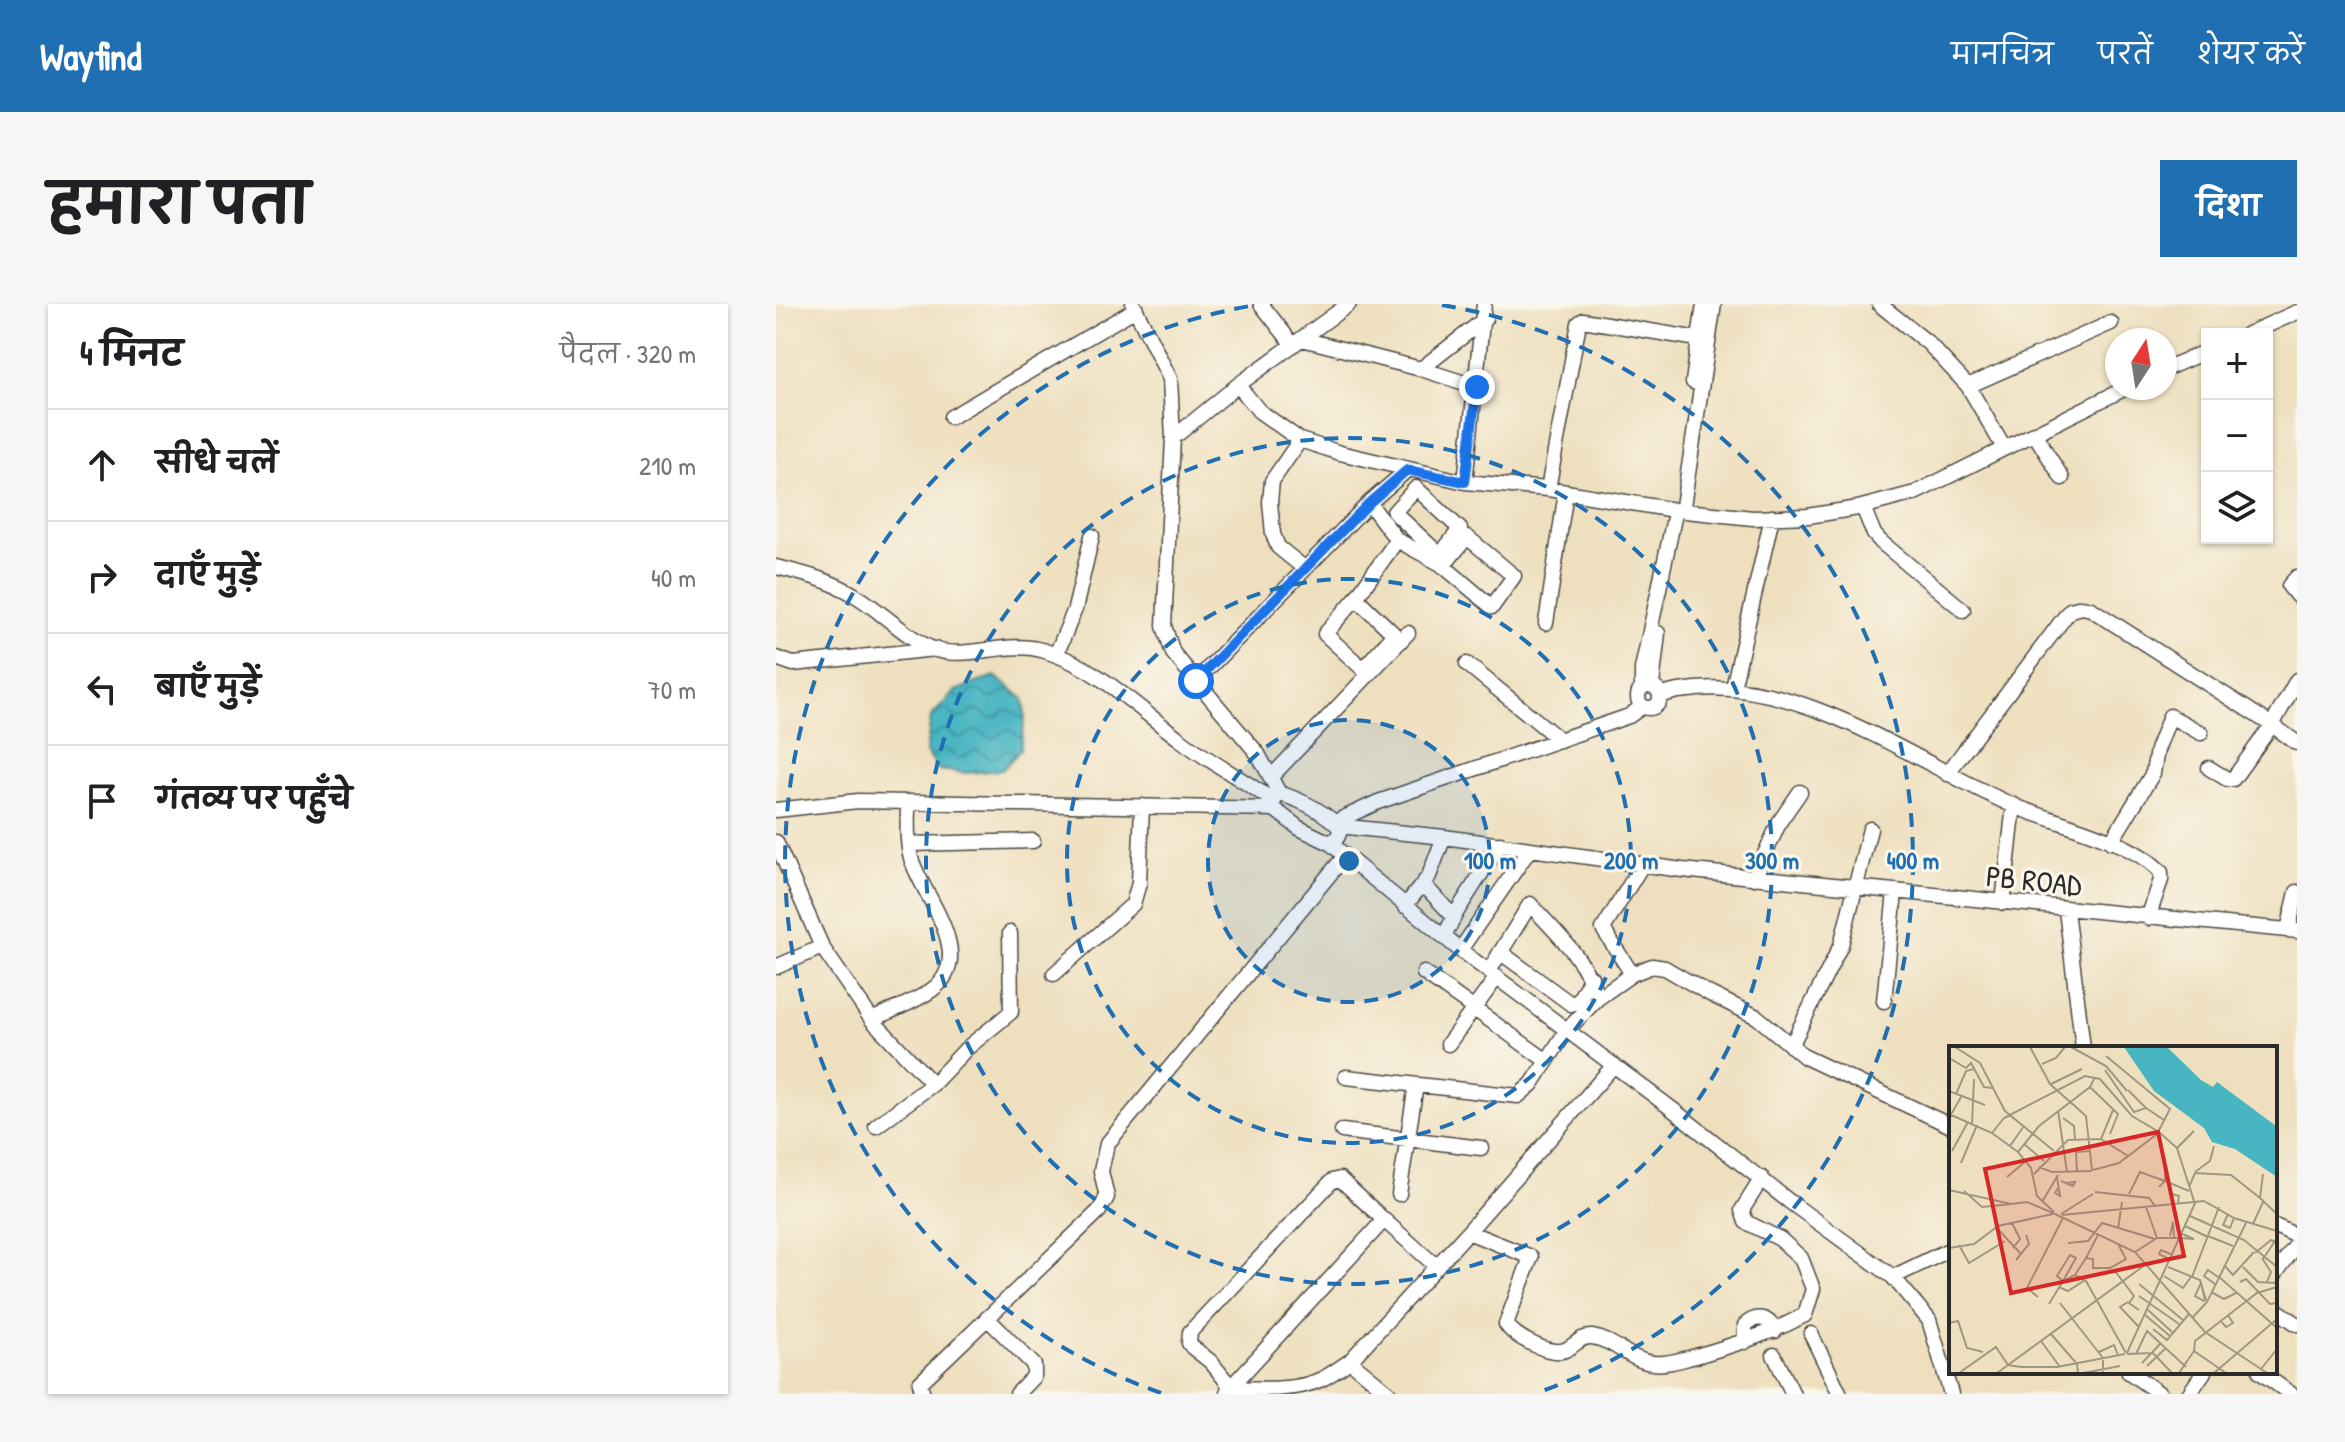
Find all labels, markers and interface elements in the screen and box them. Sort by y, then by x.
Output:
text: Wayfind [40,30,142,82]
text: मानचित्र [1951,35,2054,73]
text: परतें [2098,35,2153,73]
text: शेयर करें [2197,35,2305,73]
button: दिशा [2160,160,2297,257]
text: हमारा पता [48,165,310,240]
north arrow [2105,328,2177,400]
map controls [2201,328,2273,544]
button: + [2201,328,2273,400]
text: 4 मिनट [80,330,183,376]
text: पैदल · 320 m [560,336,696,371]
route end [1459,369,1495,405]
button: − [2201,400,2273,472]
text: सीधे चलें [156,442,278,482]
icon: ahead [80,443,124,487]
text: 210 m [639,448,696,483]
button: layers [2201,472,2273,544]
text: दाएँ मुड़ें [156,554,260,594]
icon: right [80,555,124,599]
text: 40 m [651,560,696,595]
route start [1178,663,1214,699]
text: बाएँ मुड़ें [156,666,261,706]
icon: left [80,667,124,711]
text: 70 m [648,672,696,707]
text: गंतव्य पर पहुँचे [156,778,352,818]
icon: arrive [80,779,124,823]
text: 100 m [1464,844,1516,876]
text: 200 m [1604,844,1658,876]
text: 300 m [1745,844,1799,876]
text: 400 m [1887,844,1939,876]
centre of rings [1335,847,1363,875]
street label: PB ROAD [1984,855,2084,905]
inset map [1949,1046,2277,1374]

